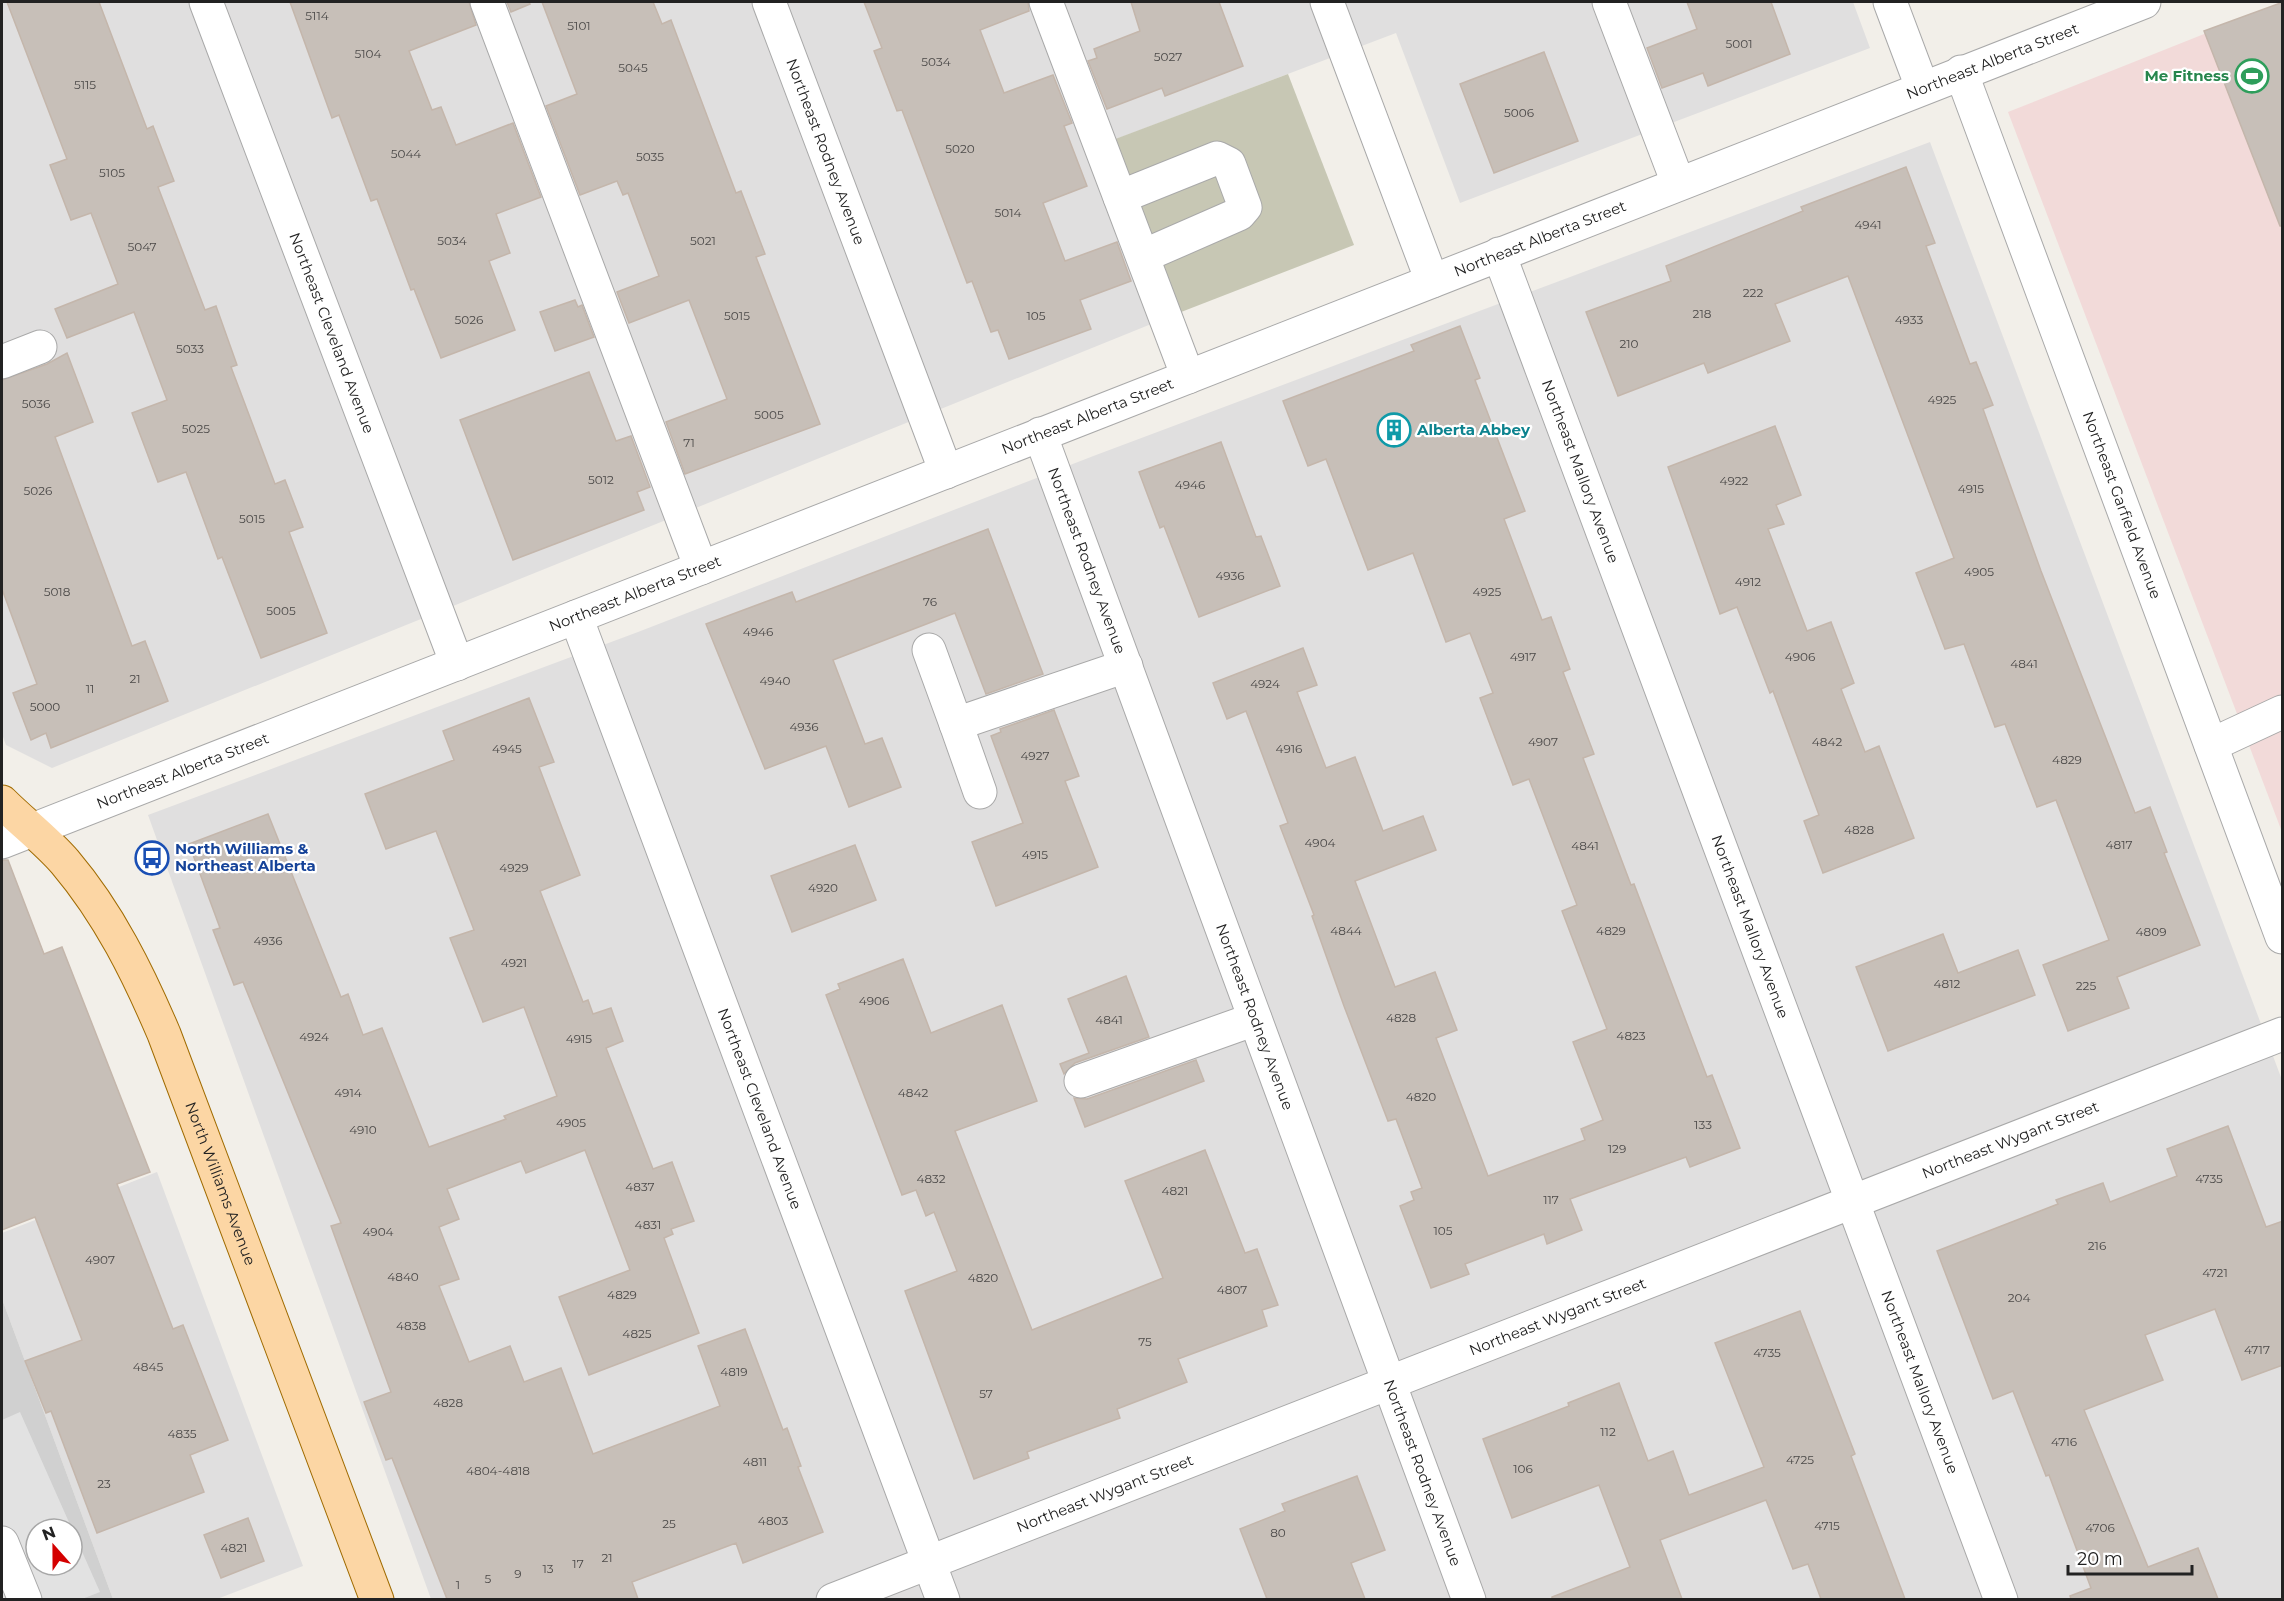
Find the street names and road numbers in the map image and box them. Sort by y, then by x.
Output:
street label: Northeast Alberta Street [1903,19,2081,103]
street label: Northeast Rodney Avenue [782,56,870,247]
street label: Northeast Alberta Street [1451,196,1629,281]
street label: Northeast Cleveland Avenue [285,230,379,436]
street label: Northeast Alberta Street [998,374,1176,458]
street label: Northeast Mallory Avenue [1538,377,1623,566]
street label: Northeast Garfield Avenue [2079,408,2166,601]
street label: Northeast Rodney Avenue [1044,465,1130,656]
street label: Northeast Alberta Street [546,551,724,636]
street label: Northeast Alberta Street [94,728,271,813]
street label: Northeast Mallory Avenue [1707,832,1793,1021]
street label: Northeast Rodney Avenue [1212,921,1298,1113]
street label: Northeast Cleveland Avenue [714,1005,806,1212]
street label: Northeast Wygant Street [1919,1097,2101,1183]
street label: North Williams Avenue [181,1099,260,1268]
street label: Northeast Wygant Street [1466,1273,1649,1360]
street label: Northeast Mallory Avenue [1877,1287,1963,1476]
street label: Northeast Rodney Avenue [1380,1377,1466,1569]
street label: Northeast Wygant Street [1014,1450,1196,1536]

